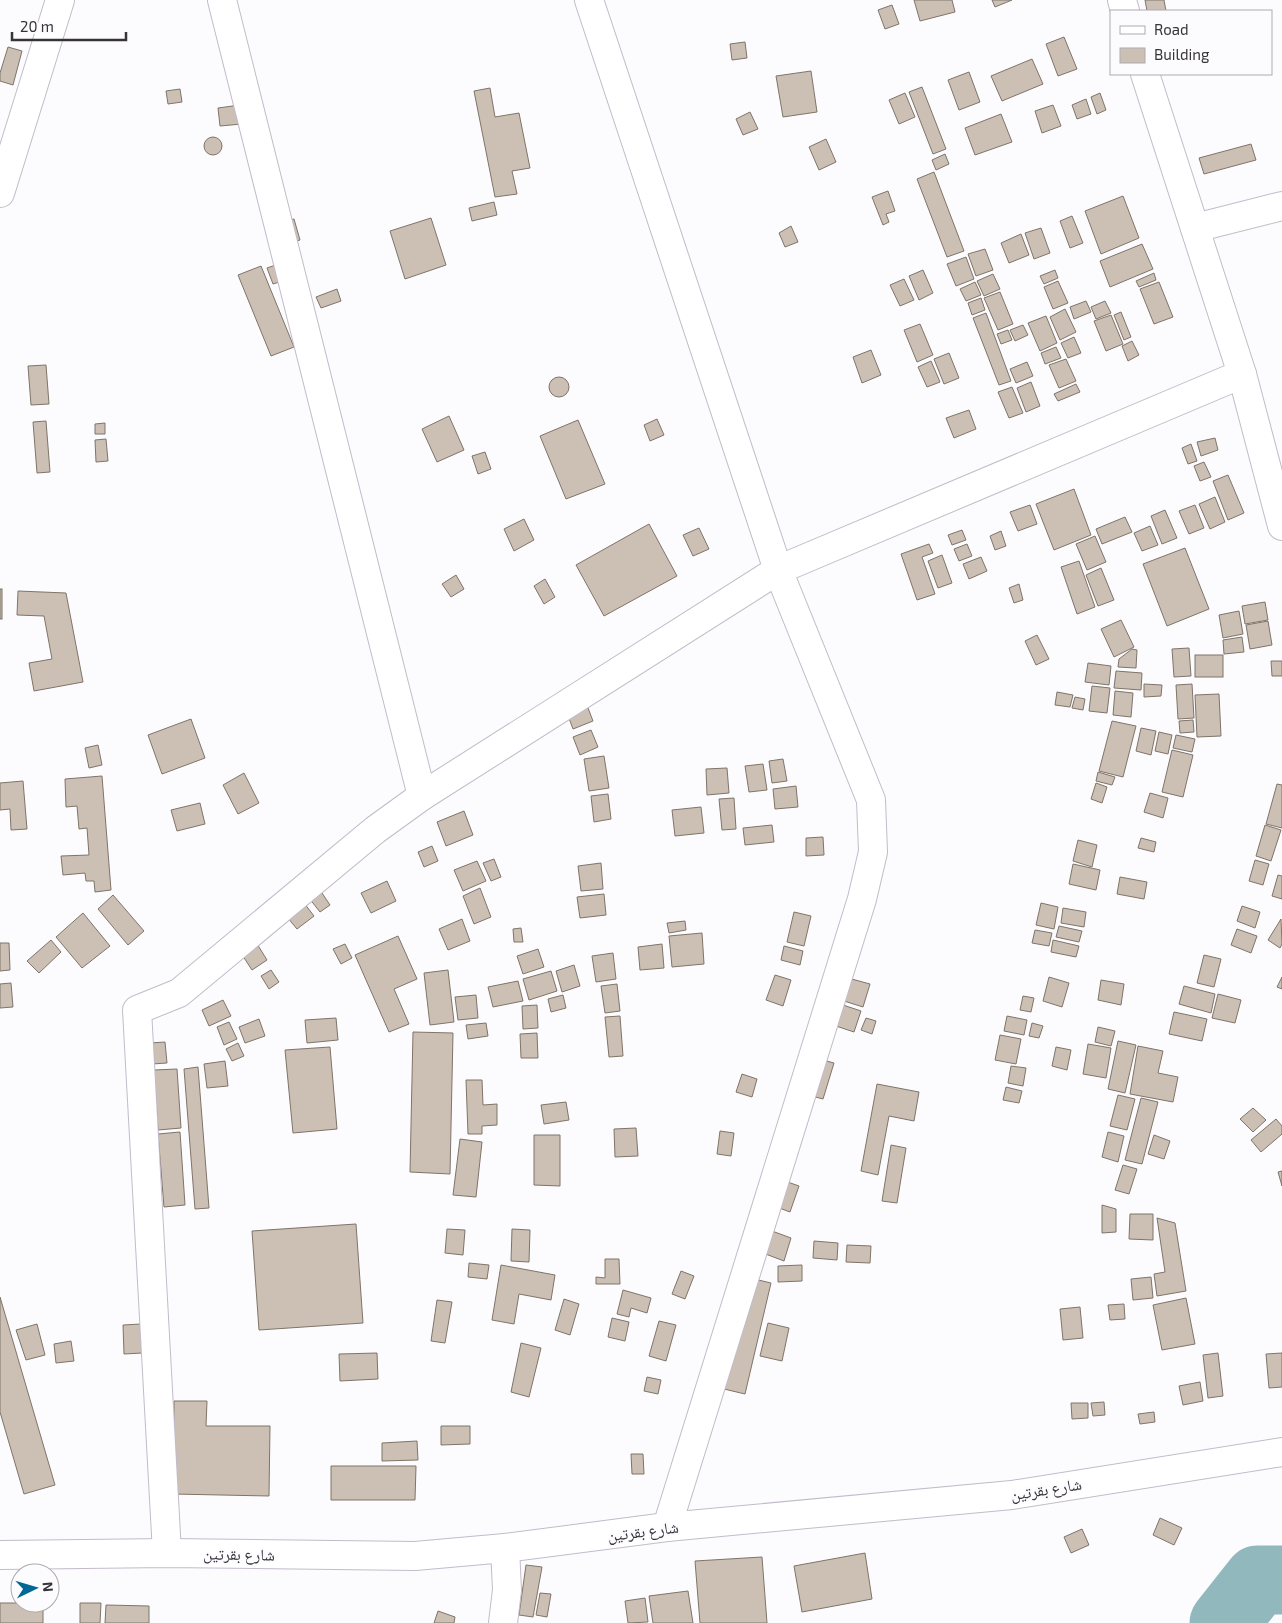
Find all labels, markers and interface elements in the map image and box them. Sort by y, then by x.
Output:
scale bar [12,10,126,42]
legend [1110,10,1272,75]
text: 20 m [20,17,54,35]
text: Road [1154,20,1189,38]
text: Building [1154,45,1210,63]
street label: شارع بقرتين [1009,1474,1083,1505]
street label: شارع بقرتين [606,1517,680,1546]
street label: شارع بقرتين [203,1543,275,1566]
north arrow [10,1563,60,1613]
text: N [40,1581,57,1593]

